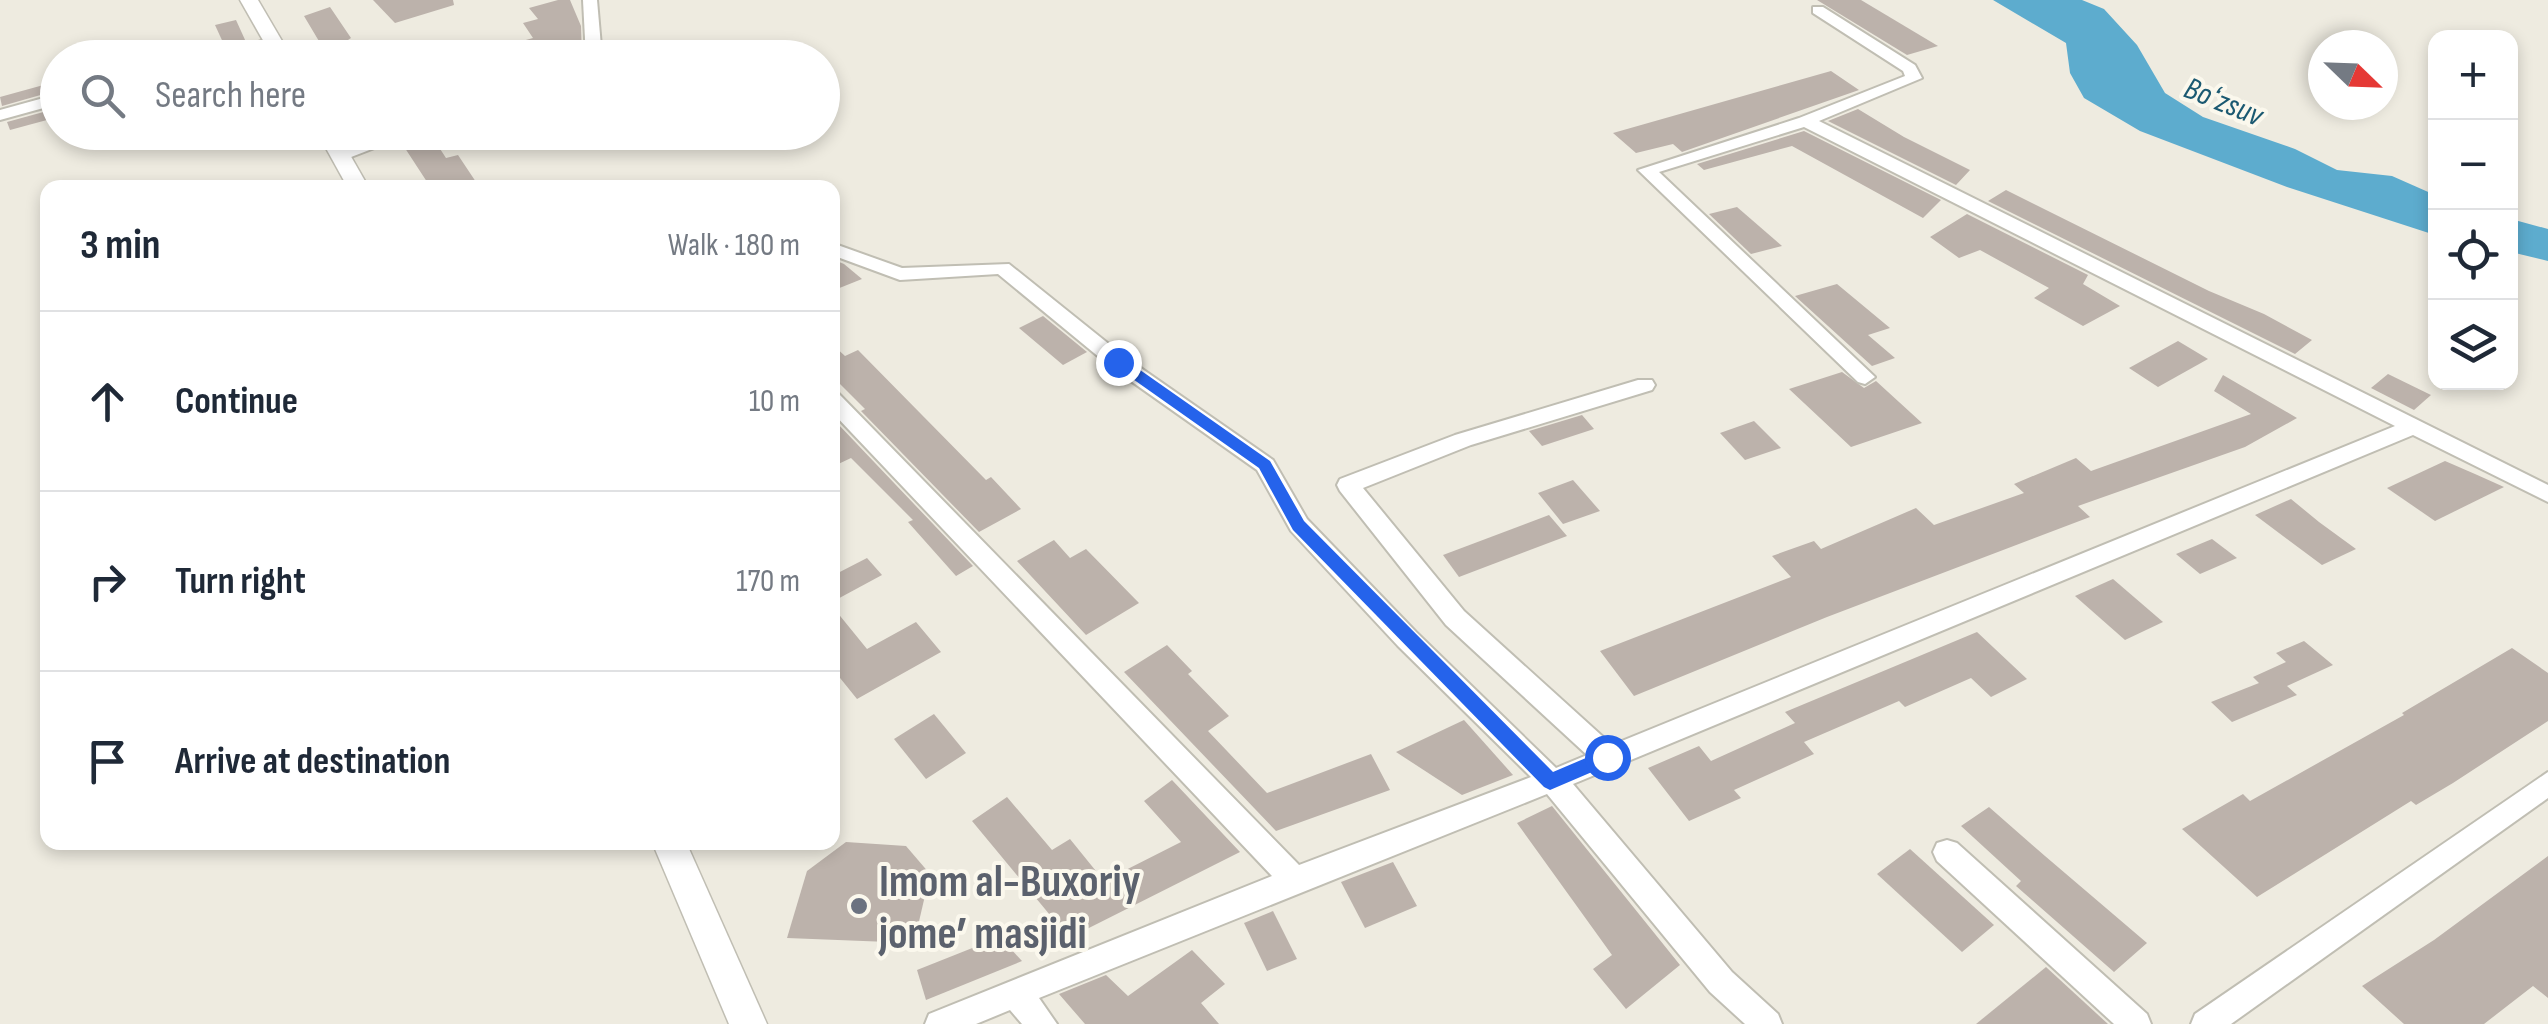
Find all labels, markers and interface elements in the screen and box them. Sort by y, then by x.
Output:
north arrow [2308,30,2398,120]
map controls [2428,30,2518,390]
button: + [2428,30,2518,120]
search box [40,40,840,150]
icon: search [75,68,130,123]
water label: Boʻzsuv [2178,69,2269,136]
text: Search here [155,73,306,118]
button: − [2428,120,2518,210]
button: locate [2428,210,2518,300]
text: 3 min [80,220,160,271]
text: Walk · 180 m [668,226,800,265]
button: layers [2428,300,2518,390]
route end [1096,340,1142,386]
icon: ahead [80,374,135,429]
text: Continue [175,379,298,424]
text: 10 m [749,382,800,421]
icon: right [80,554,135,609]
text: Turn right [175,559,306,604]
text: 170 m [736,562,800,601]
icon: arrive [80,734,135,789]
route start [1585,735,1631,781]
text: Arrive at destination [175,739,450,784]
place label: Imom al-Buxoriy jome’ masjidi [878,855,1141,962]
marker: Imom al-Buxoriy jome’ masjidi [848,895,870,917]

